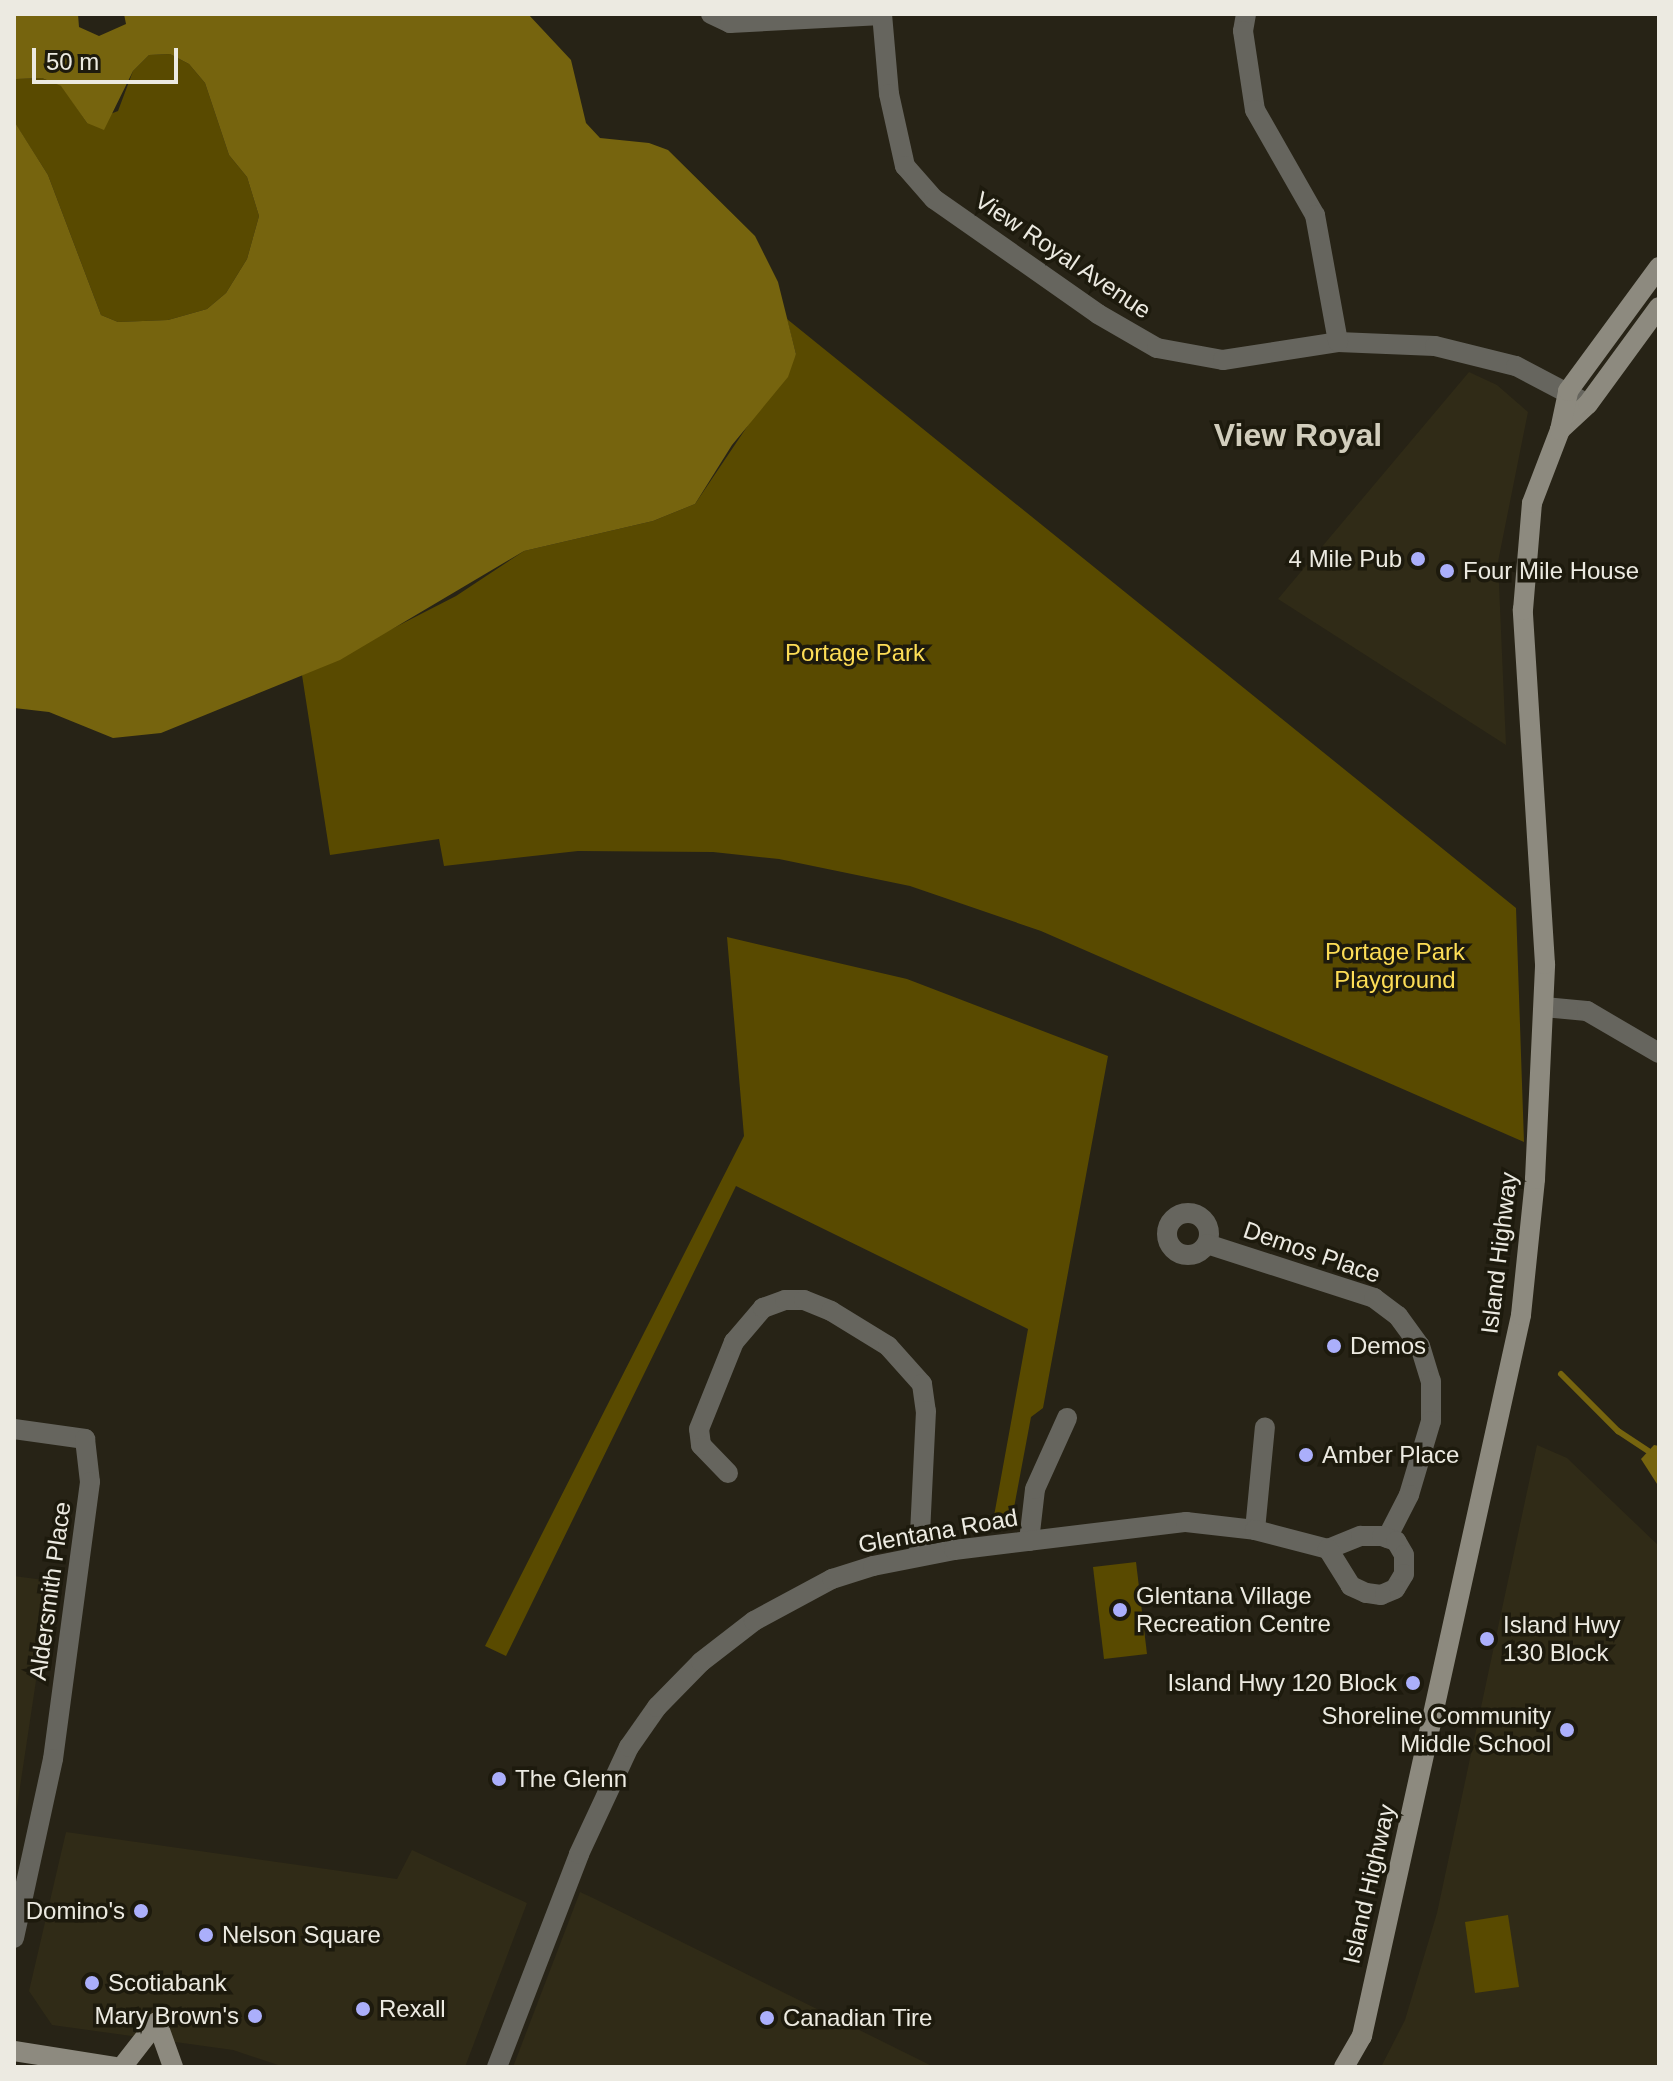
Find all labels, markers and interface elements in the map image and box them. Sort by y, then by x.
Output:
scale bar [36,32,182,82]
text: 50 m [46,48,99,75]
street label: View Royal Avenue [969,185,1157,325]
district label: View Royal [1214,416,1382,454]
place label: 4 Mile Pub [1289,545,1402,573]
marker: 4 Mile Pub [1409,550,1427,568]
place label: Four Mile House [1463,557,1639,585]
marker: Four Mile House [1438,562,1456,580]
park label: Portage Park [785,639,925,667]
park label: Portage Park Playground [1325,938,1465,994]
street label: Island Highway [1475,1170,1523,1336]
street label: Demos Place [1240,1215,1384,1289]
place label: Demos [1350,1332,1426,1360]
marker: Demos [1325,1337,1343,1355]
place label: Amber Place [1322,1441,1459,1469]
marker: Amber Place [1297,1446,1315,1464]
street label: Aldersmith Place [23,1500,77,1682]
street label: Glentana Road [856,1503,1020,1559]
place label: Glentana Village Recreation Centre [1136,1582,1331,1638]
marker: Glentana Village Recreation Centre [1111,1601,1129,1619]
place label: Island Hwy 130 Block [1503,1611,1620,1667]
marker: Island Hwy 130 Block [1478,1630,1496,1648]
place label: Island Hwy 120 Block [1168,1669,1397,1697]
marker: Island Hwy 120 Block [1404,1674,1422,1692]
place label: Shoreline Community Middle School [1322,1702,1551,1758]
marker: Shoreline Community Middle School [1558,1721,1576,1739]
place label: The Glenn [515,1765,627,1793]
marker: The Glenn [490,1770,508,1788]
street label: Island Highway [1337,1801,1401,1967]
place label: Domino's [26,1897,125,1925]
marker: Domino's [132,1902,150,1920]
place label: Nelson Square [222,1921,381,1949]
marker: Nelson Square [197,1926,215,1944]
place label: Scotiabank [108,1969,227,1997]
marker: Scotiabank [83,1974,101,1992]
place label: Rexall [379,1995,446,2023]
marker: Rexall [354,2000,372,2018]
place label: Mary Brown's [94,2002,239,2030]
place label: Canadian Tire [783,2004,933,2032]
marker: Mary Brown's [246,2007,264,2025]
marker: Canadian Tire [758,2009,776,2027]

